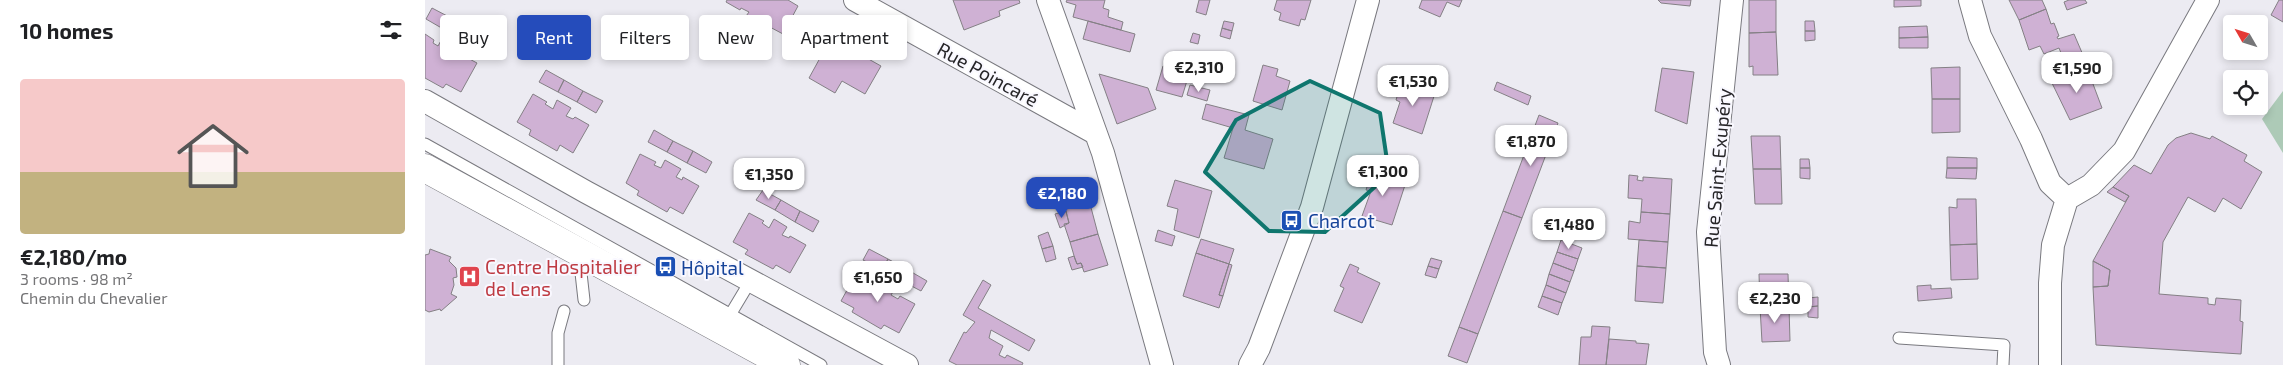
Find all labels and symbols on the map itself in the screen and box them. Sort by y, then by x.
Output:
north arrow [2223,15,2267,60]
street label: Rue Poincaré [933,37,1043,111]
pin: €2,310 [1158,51,1240,93]
pin: €1,590 [2036,52,2118,94]
pin: €1,530 [1372,64,1454,107]
street label: Rue Saint-Exupéry [1699,87,1735,249]
pin: €1,870 [1490,124,1572,167]
pin: €1,300 [1342,154,1424,197]
pin: €1,350 [728,158,810,200]
pin: €2,180 [1021,176,1103,219]
bus stop icon: Charcot [1280,208,1304,232]
pin: €1,480 [1528,208,1610,250]
place label: Charcot [1308,209,1375,232]
place label: Centre Hospitalier de Lens [485,255,641,300]
bus stop icon: Hôpital [653,255,677,279]
place label: Hôpital [681,256,744,279]
pin: €1,650 [837,260,919,303]
hospital icon: Centre Hospitalier de Lens [457,265,481,289]
pin: €2,230 [1734,282,1816,324]

